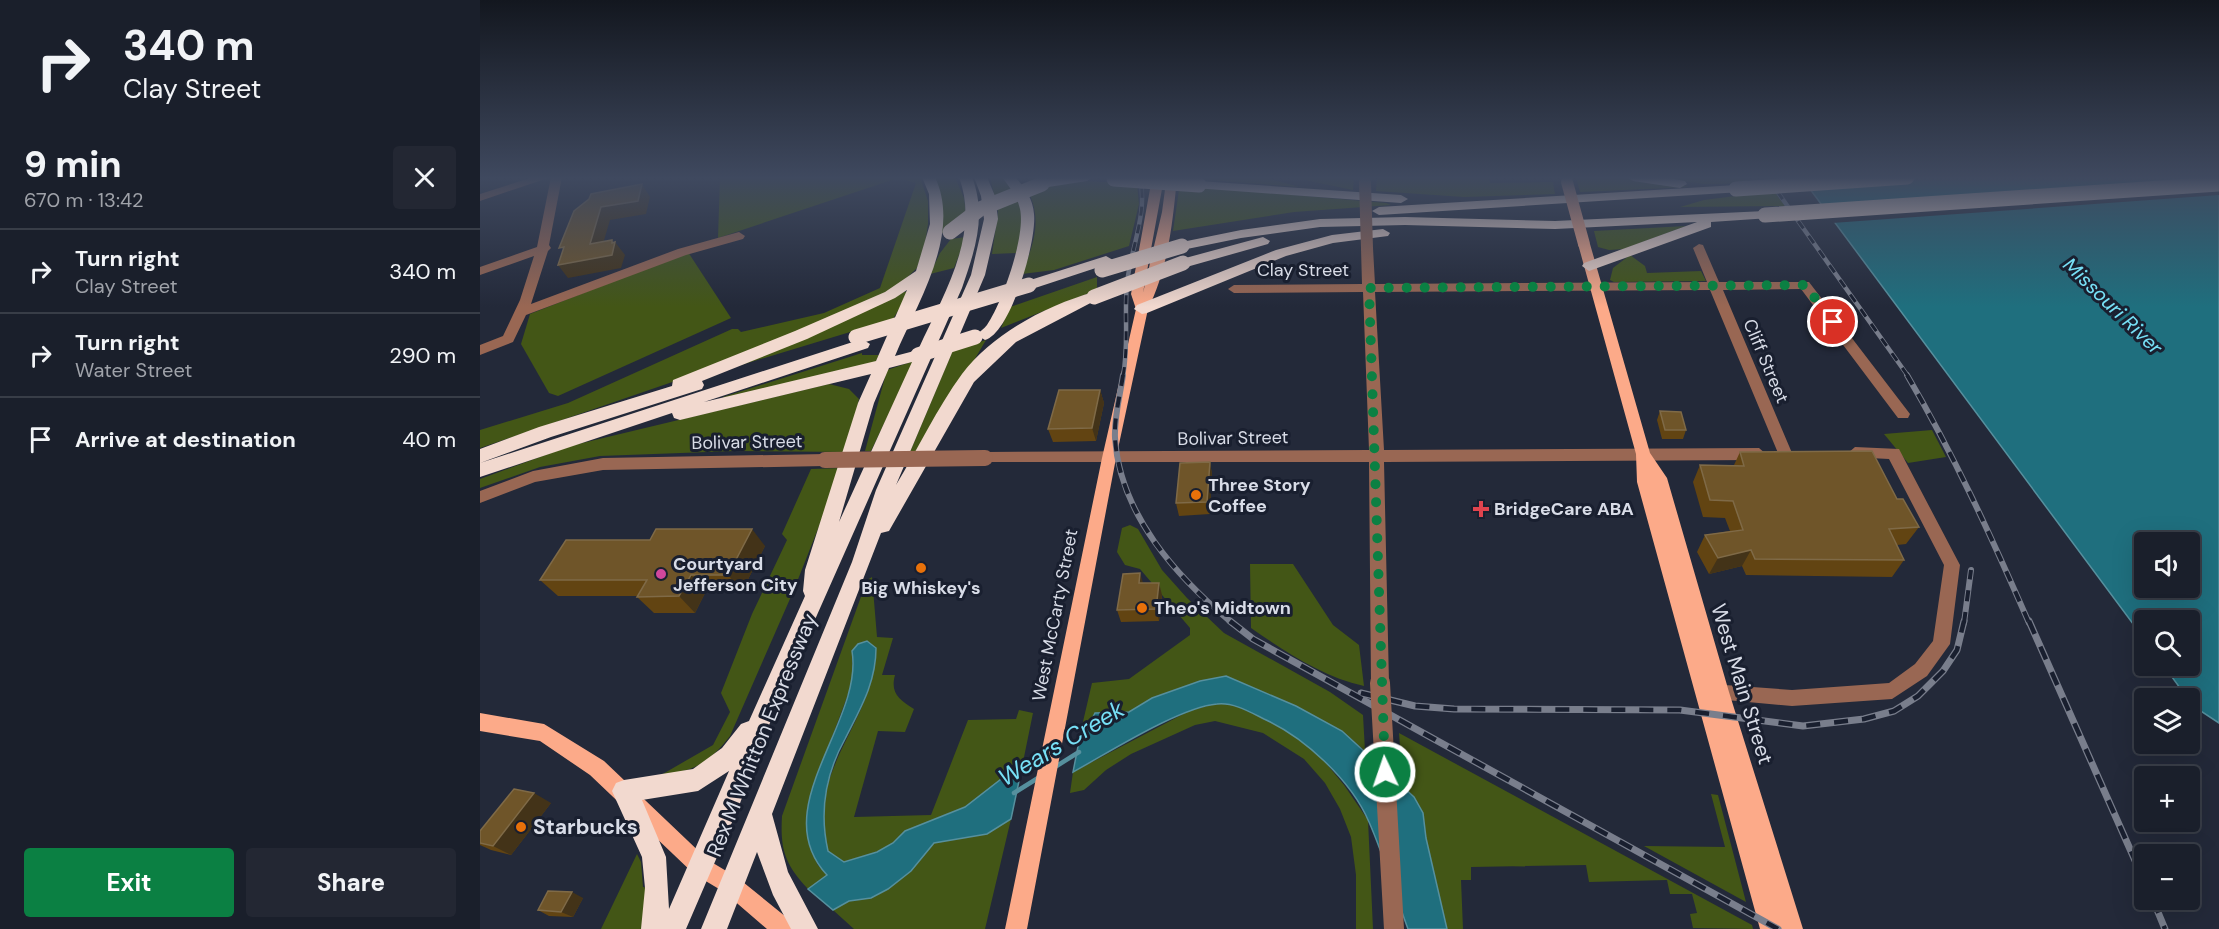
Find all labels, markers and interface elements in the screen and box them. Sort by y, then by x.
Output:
text: 340 m [123,18,255,73]
icon: right [24,24,102,102]
text: Clay Street [123,71,261,106]
text: 9 min [24,141,122,188]
button: close [393,146,456,209]
text: 670 m · 13:42 [24,187,144,213]
text: Turn right [75,244,180,273]
water label: Missouri River [2058,252,2169,360]
icon: right [24,255,57,288]
text: 340 m [389,257,456,286]
street label: Clay Street [1257,258,1349,282]
text: Clay Street [75,273,178,299]
pin [1807,296,1858,347]
icon: arrive [1816,305,1849,338]
street label: Cliff Street [1738,315,1794,407]
text: Turn right [75,328,180,357]
icon: right [24,339,57,372]
text: 290 m [389,341,456,370]
text: Water Street [75,357,192,383]
icon: arrive [24,423,57,456]
text: Arrive at destination [75,425,296,454]
text: 40 m [402,425,456,454]
street label: Bolivar Street [1177,425,1289,451]
street label: Bolivar Street [691,429,803,455]
place label: Three Story Coffee [1208,473,1311,518]
marker: Three Story Coffee [1189,488,1203,502]
place label: BridgeCare ABA [1494,497,1634,521]
marker: BridgeCare ABA [1472,500,1490,518]
street label: West McCarty Street [1027,527,1083,703]
map controls [2134,532,2200,910]
button: sound [2134,532,2200,598]
place label: Courtyard Jefferson City [673,552,798,597]
marker: Big Whiskey's [914,561,928,575]
marker: Courtyard Jefferson City [654,567,668,581]
place label: Big Whiskey's [861,576,981,600]
place label: Theo's Midtown [1154,596,1291,620]
street label: West Main Street [1704,600,1780,768]
marker: Theo's Midtown [1135,601,1149,615]
street label: Rex M Whitton Expressway [700,609,824,861]
button: search [2134,610,2200,676]
button: layers [2134,688,2200,754]
water label: Wears Creek [992,693,1131,793]
position arrow [1353,740,1417,804]
button: + [2134,766,2200,832]
place label: Starbucks [533,813,638,841]
marker: Starbucks [514,820,528,834]
button: − [2134,844,2200,910]
button: Exit [24,848,234,917]
button: Share [246,848,456,917]

